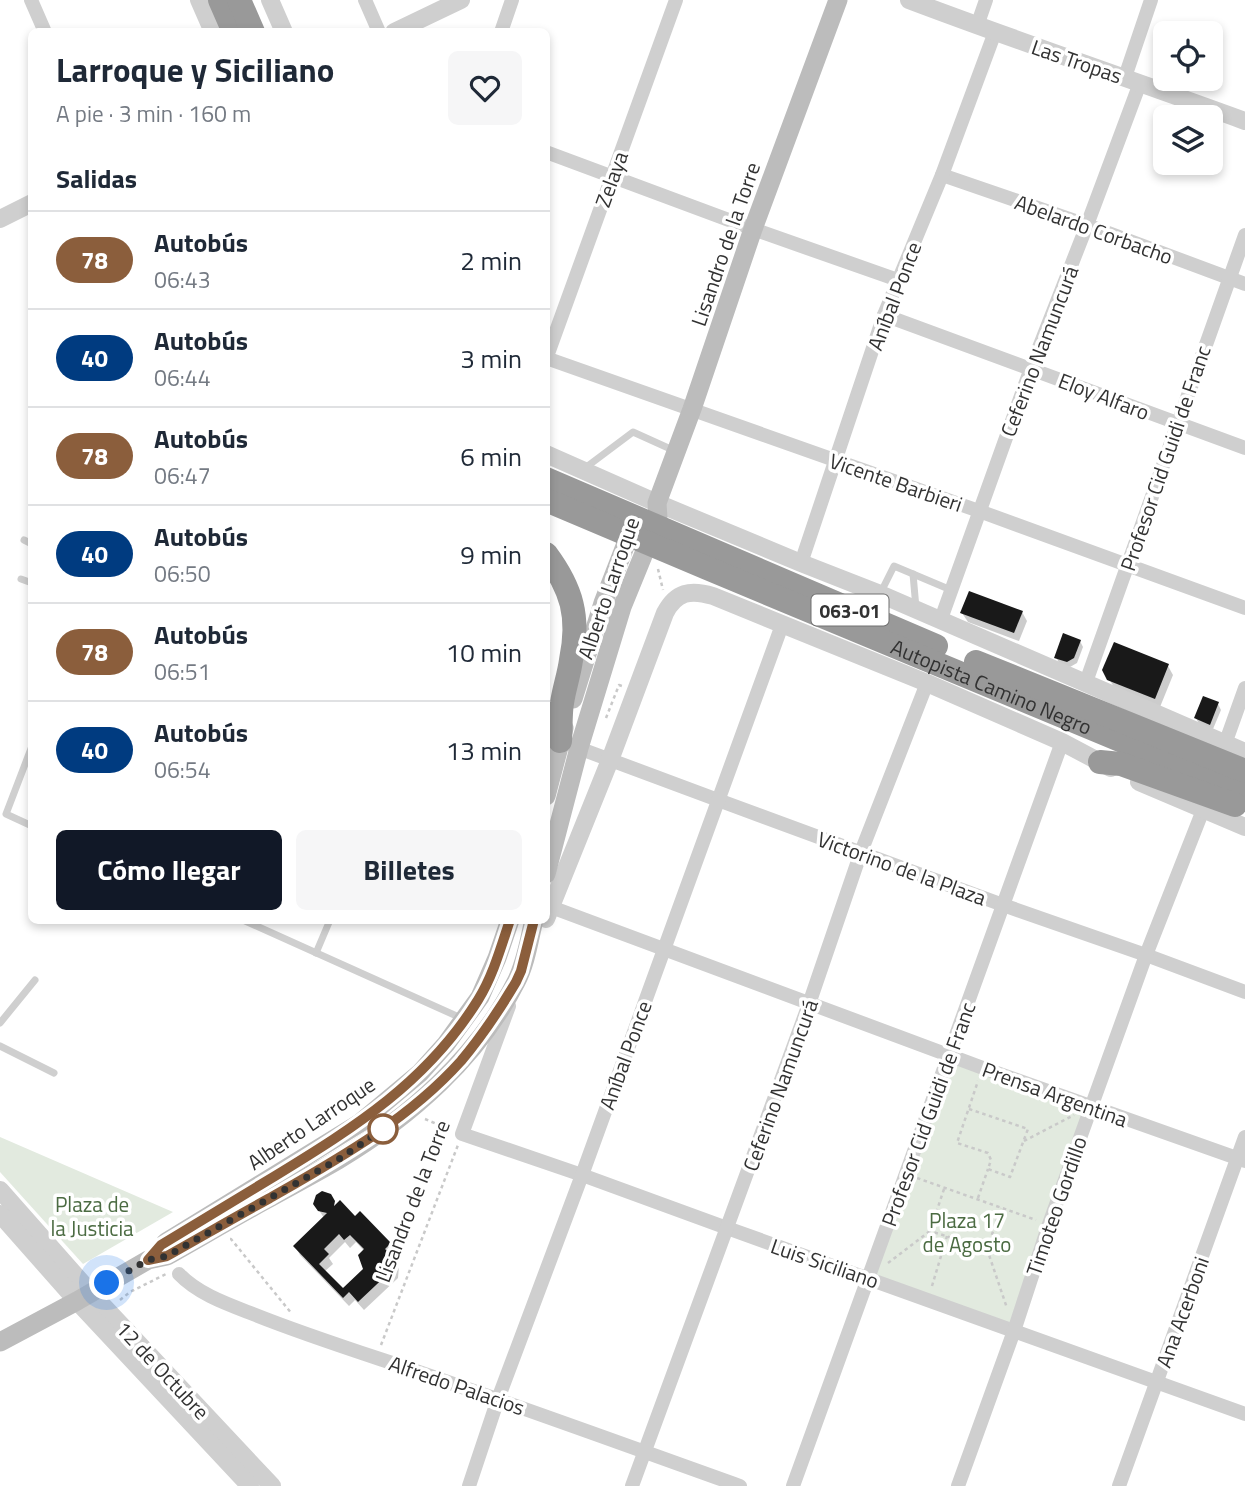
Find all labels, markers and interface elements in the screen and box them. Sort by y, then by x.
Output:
map controls [1153,21,1223,175]
button: locate [1153,21,1223,91]
street label: Las Tropas [1027,31,1127,91]
text: Larroque y Siciliano [56,45,334,95]
button: heart [448,51,522,125]
text: A pie · 3 min · 160 m [56,96,251,131]
button: layers [1153,105,1223,175]
street label: Zelaya [586,146,636,211]
street label: Lisandro de la Torre [682,158,768,330]
text: Salidas [56,159,137,198]
street label: Abelardo Corbacho [1011,186,1177,272]
text: Autobús [154,223,248,262]
street label: Aníbal Ponce [859,237,929,355]
text: 2 min [460,241,522,280]
text: 78 [81,242,108,278]
street label: Ceferino Namuncurá [992,260,1087,441]
text: 06:43 [154,262,211,297]
text: Autobús [154,321,248,360]
text: 3 min [460,339,522,378]
text: 40 [81,340,108,376]
street label: Profesor Cid Guidi de Franc [1111,341,1219,575]
text: 06:44 [154,360,211,395]
street label: Eloy Alfaro [1054,364,1154,428]
text: Autobús [154,419,248,458]
text: 6 min [460,437,522,476]
text: 78 [81,438,108,474]
street label: Vicente Barbieri [825,444,967,520]
text: 06:47 [154,458,211,493]
street label: Alberto Larroque [569,513,647,663]
text: Autobús [154,517,248,556]
text: 9 min [460,535,522,574]
text: 40 [81,536,108,572]
text: 06:50 [154,556,211,591]
road number: 063-01 [812,594,888,625]
text: Autobús [154,615,248,654]
street label: Autopista Camino Negro [886,630,1097,743]
text: 10 min [446,633,522,672]
text: 78 [81,634,108,670]
text: 06:51 [154,654,211,689]
text: Autobús [154,713,248,752]
text: 13 min [446,731,522,770]
text: 40 [81,732,108,768]
text: 06:54 [154,752,211,787]
street label: Victorino de la Plaza [813,823,991,914]
button: Cómo llegar [56,830,282,910]
button: Billetes [296,830,522,910]
street label: Ceferino Namuncurá [734,994,826,1175]
street label: Aníbal Ponce [590,996,660,1114]
street label: Profesor Cid Guidi de Franc [872,997,984,1231]
street label: Prensa Argentina [978,1053,1132,1135]
street label: Alberto Larroque [241,1068,381,1178]
unlabelled marker [368,1114,398,1144]
street label: Lisandro de la Torre [366,1115,458,1287]
street label: Timoteo Gordillo [1017,1132,1095,1280]
park label: Plaza de la Justicia [50,1188,134,1244]
park label: Plaza 17 de Agosto [923,1204,1011,1260]
street label: Luis Siciliano [767,1230,883,1296]
street label: Ana Acerboni [1147,1252,1217,1372]
your location [89,1265,124,1300]
street label: 12 de Octubre [109,1313,217,1427]
street label: Alfredo Palacios [385,1347,529,1423]

